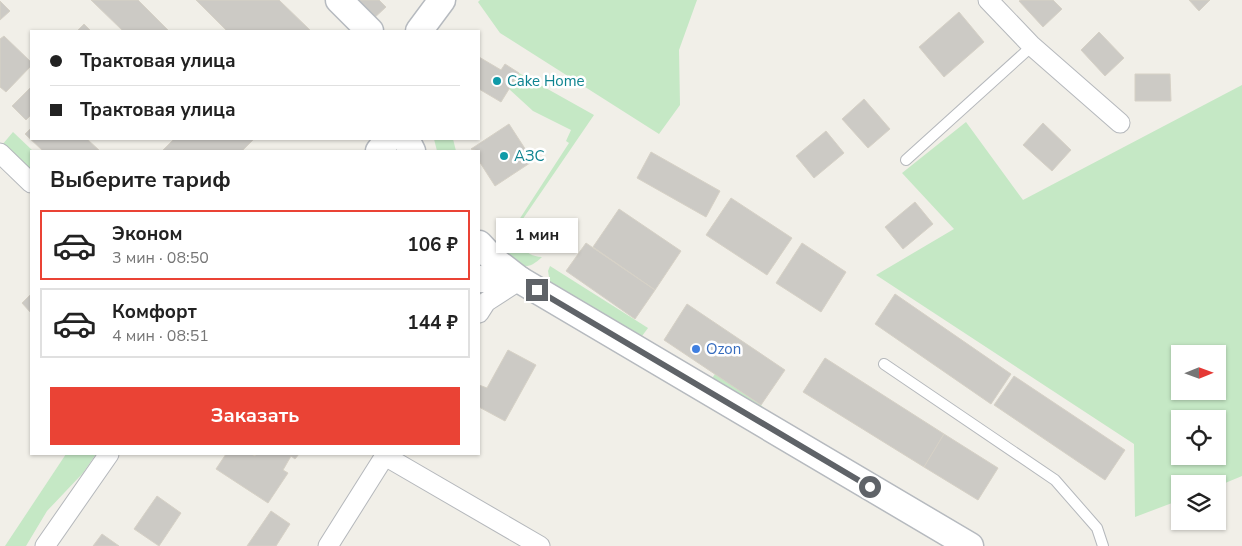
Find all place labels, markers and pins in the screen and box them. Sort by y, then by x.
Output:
place label: Cake Home [507,71,585,91]
marker: Cake Home [491,75,503,87]
place label: АЗС [514,146,545,166]
marker: АЗС [498,150,510,162]
place label: Ozon [706,339,741,359]
marker: Ozon [690,343,702,355]

